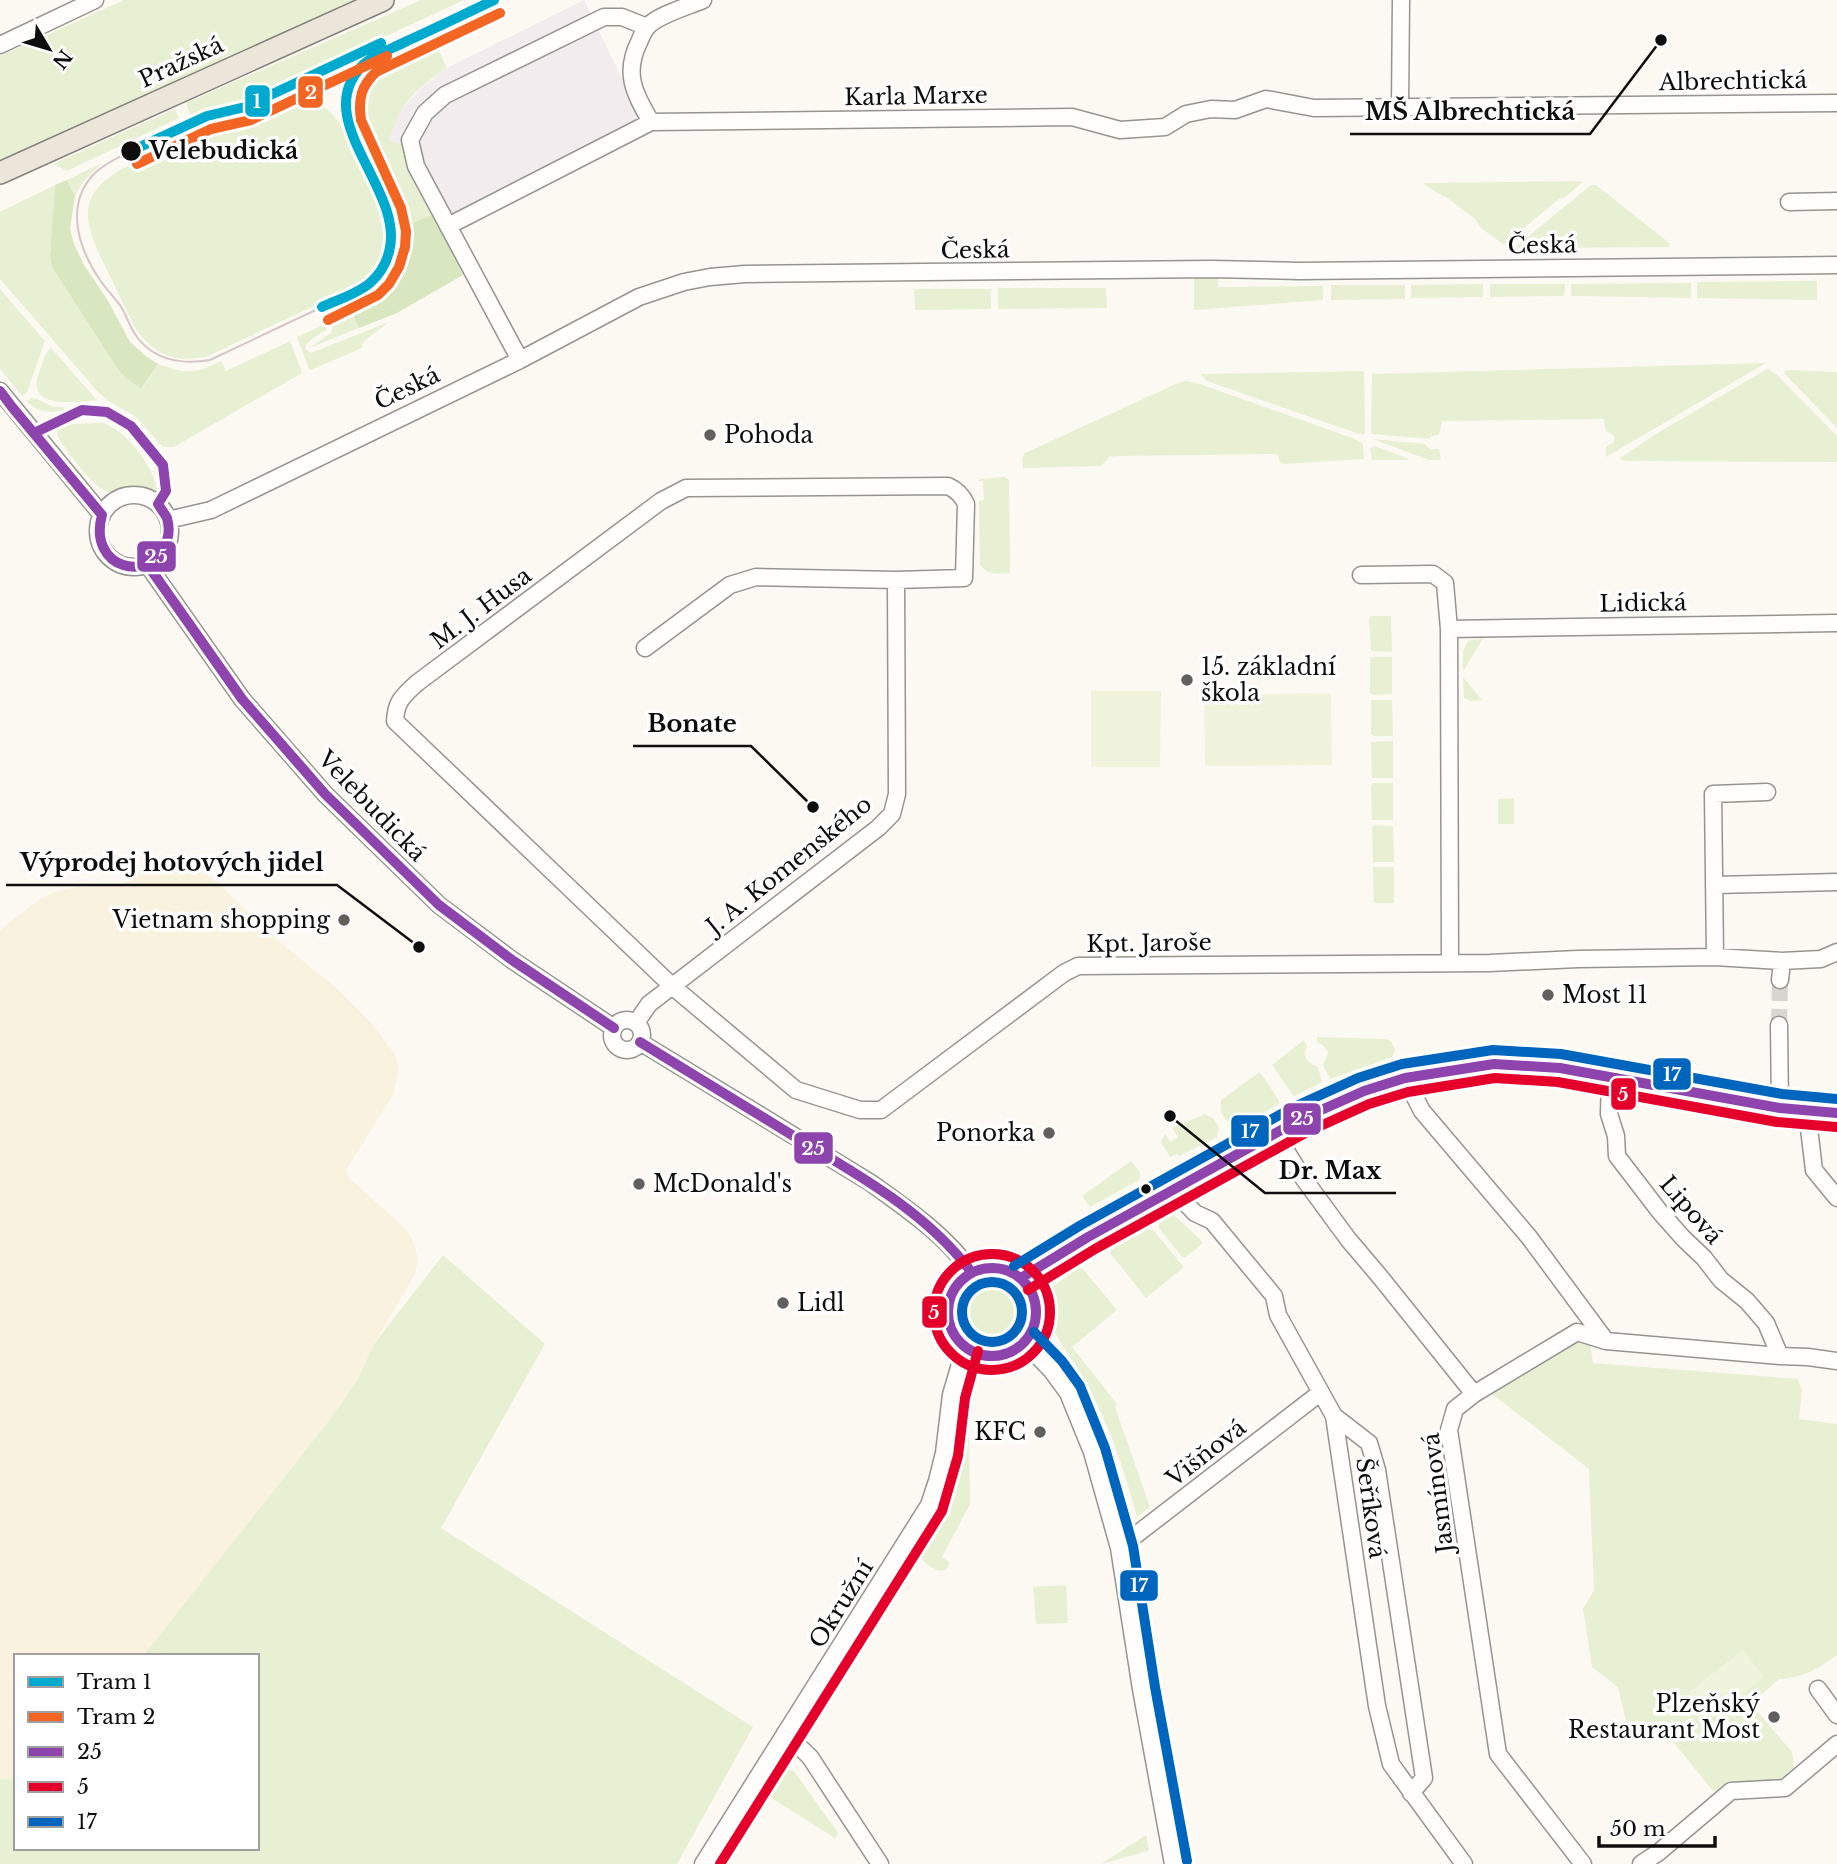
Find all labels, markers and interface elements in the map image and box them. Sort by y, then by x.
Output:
north arrow [14,14,84,84]
street label: Pražská [134,30,228,94]
text: N [47,45,77,73]
street label: Albrechtická [1658,66,1808,96]
line badge: 2 [297,75,324,109]
text: 2 [305,81,317,104]
street label: Karla Marxe [844,81,988,111]
line badge: 1 [244,84,271,118]
callout: MŠ Albrechtická [1350,89,1590,134]
text: 1 [253,90,261,113]
text: MŠ Albrechtická [1365,96,1575,126]
place label: Velebudická [148,137,298,165]
marker: Velebudická [119,139,143,163]
street label: Česká [1507,228,1577,260]
street label: Česká [940,233,1010,265]
street label: Česká [369,358,444,416]
place label: Pohoda [724,421,814,449]
marker: Pohoda [702,427,718,443]
line badge: 25 [136,540,177,573]
text: 25 [144,545,168,568]
street label: M. J. Husa [425,561,537,655]
street label: Lidická [1599,588,1687,618]
place label: 15. základní škola [1201,653,1336,707]
marker: 15. základní škola [1179,672,1195,688]
callout: Bonate [633,701,751,746]
text: Bonate [647,709,737,738]
street label: Velebudická [312,744,432,867]
street label: J. A. Komenského [698,790,877,942]
callout: Výprodej hotových jidel [6,840,337,885]
text: Výprodej hotových jidel [19,848,324,877]
place label: Vietnam shopping [112,906,330,934]
marker: Vietnam shopping [336,912,352,928]
street label: Kpt. Jaroše [1086,928,1212,958]
place label: Most 11 [1562,981,1648,1009]
marker: Most 11 [1540,987,1556,1003]
line badge: 17 [1652,1057,1692,1091]
text: 17 [1663,1063,1682,1086]
line badge: 5 [1610,1077,1637,1111]
text: 5 [1617,1083,1629,1106]
line badge: 25 [1282,1102,1322,1136]
text: 25 [1290,1107,1314,1130]
line badge: 17 [1230,1114,1270,1148]
place label: Ponorka [936,1119,1035,1147]
text: 17 [1241,1120,1260,1143]
marker: Ponorka [1041,1125,1057,1141]
line badge: 25 [793,1131,834,1165]
text: 25 [801,1137,825,1160]
callout: Dr. Max [1265,1148,1396,1193]
text: Dr. Max [1279,1156,1382,1185]
place label: McDonald's [653,1170,792,1198]
street label: Lipová [1654,1170,1728,1250]
marker: McDonald's [631,1176,647,1192]
unlabelled marker [1139,1182,1153,1196]
place label: Lidl [797,1289,845,1317]
marker: Lidl [775,1295,791,1311]
line badge: 5 [921,1295,948,1329]
text: 5 [928,1301,940,1324]
street label: Višňová [1160,1413,1251,1493]
place label: KFC [974,1418,1026,1446]
marker: KFC [1032,1424,1048,1440]
street label: Jasmínová [1417,1431,1460,1558]
street label: Šeříková [1350,1456,1394,1560]
street label: Okružní [803,1555,879,1653]
line badge: 17 [1119,1569,1159,1602]
text: 17 [1130,1574,1149,1597]
legend [14,1654,259,1850]
text: Tram 1 [77,1669,152,1695]
place label: Plzeňský Restaurant Most [1568,1690,1760,1744]
text: Tram 2 [77,1704,156,1730]
marker: Plzeňský Restaurant Most [1766,1709,1782,1725]
text: 25 [77,1739,102,1765]
text: 5 [77,1774,89,1800]
scale bar [1599,1804,1714,1848]
text: 17 [77,1809,97,1835]
text: 50 m [1610,1816,1666,1842]

